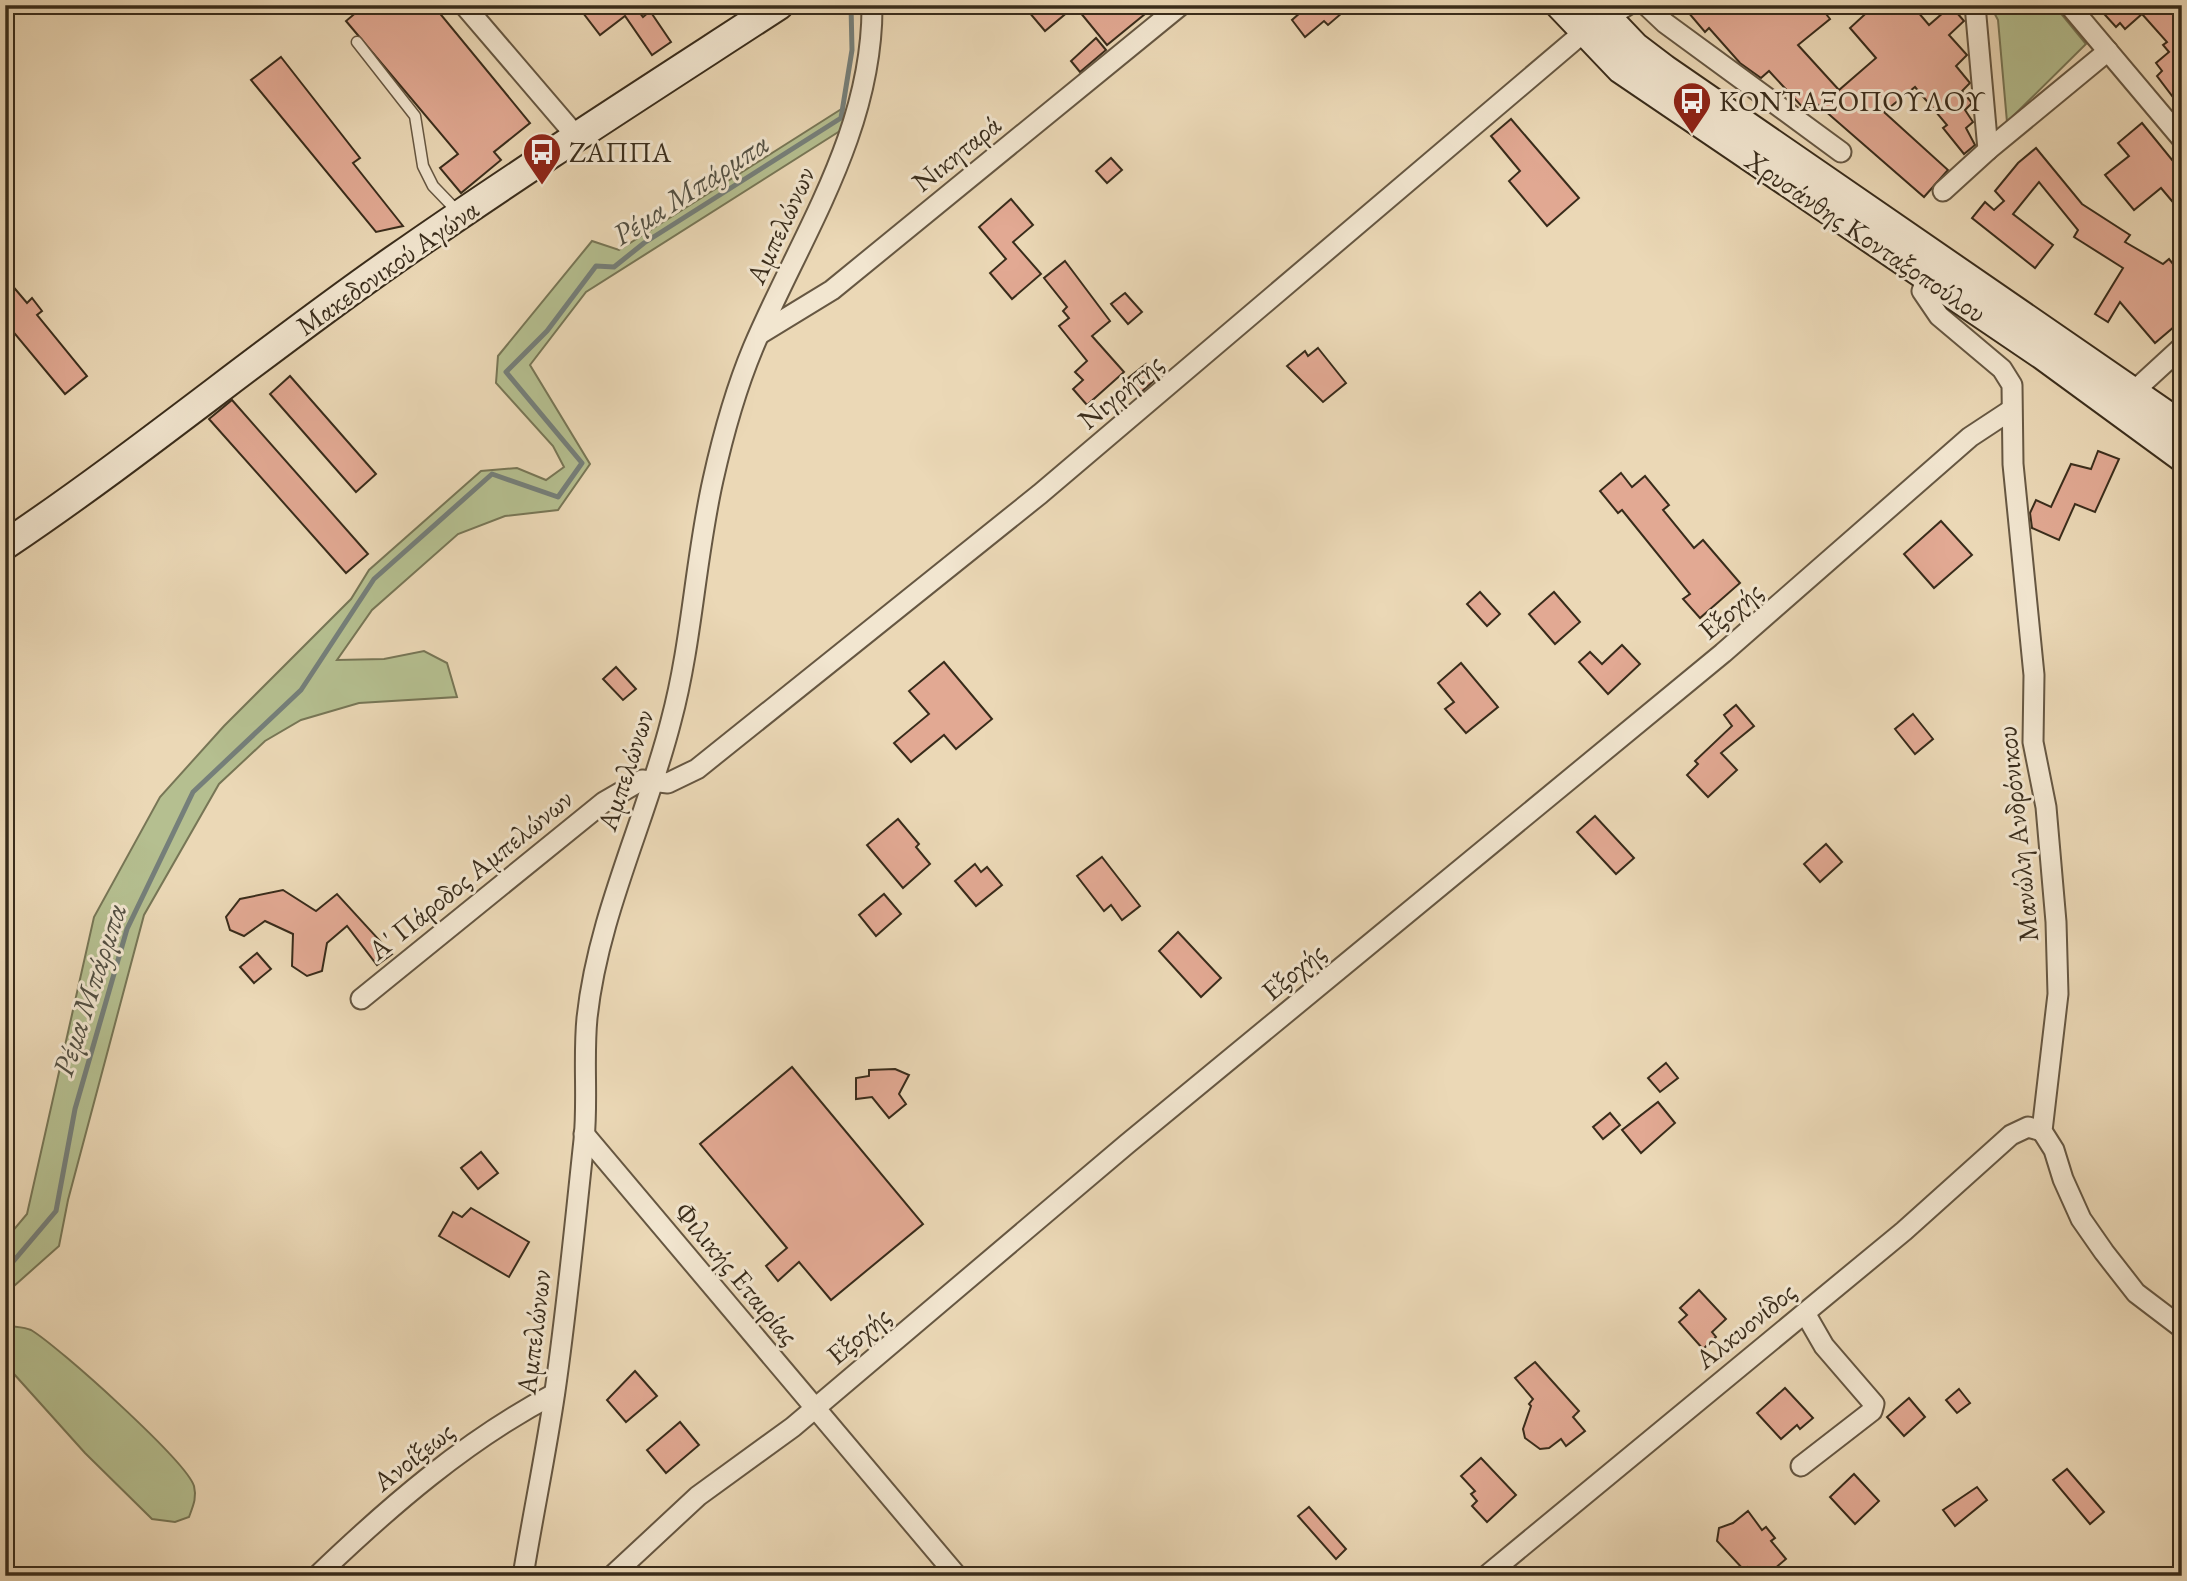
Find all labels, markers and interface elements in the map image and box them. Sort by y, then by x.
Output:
bus stop icon: ΚΟΝΤΑΞΟΠΟΥΛΟΥ [1671,80,1713,135]
place label: ΚΟΝΤΑΞΟΠΟΥΛΟΥ [1719,83,1986,119]
street label: Νικηταρά [904,106,1008,200]
water label: Ρέμα Μπάρμπα [604,124,776,254]
bus stop icon: ΖΑΠΠΑ [521,131,563,186]
place label: ΖΑΠΠΑ [569,134,672,170]
street label: Χρυσάνθης Κονταξοπούλου [1738,141,1993,330]
street label: Αμπελώνων [737,160,823,290]
street label: Μακεδονικού Αγώνα [289,191,485,343]
street label: Νιγρήτης [1070,345,1170,437]
street label: Εξοχής [1691,573,1769,647]
street label: Αμπελώνων [588,705,662,836]
street label: Μανώλη Ανδρόνικου [1988,724,2046,944]
street label: Α' Πάροδος Αμπελώνων [359,780,580,968]
water label: Ρέμα Μπάρμπα [43,899,135,1081]
street label: Εξοχής [1254,934,1332,1008]
street label: Φιλικής Εταιρίας [667,1194,807,1352]
street label: Αμπελώνων [507,1267,559,1398]
street label: Αλκυονίδος [1686,1273,1803,1377]
street label: Εξοχής [819,1298,897,1372]
street label: Ανοίξεως [364,1413,461,1500]

